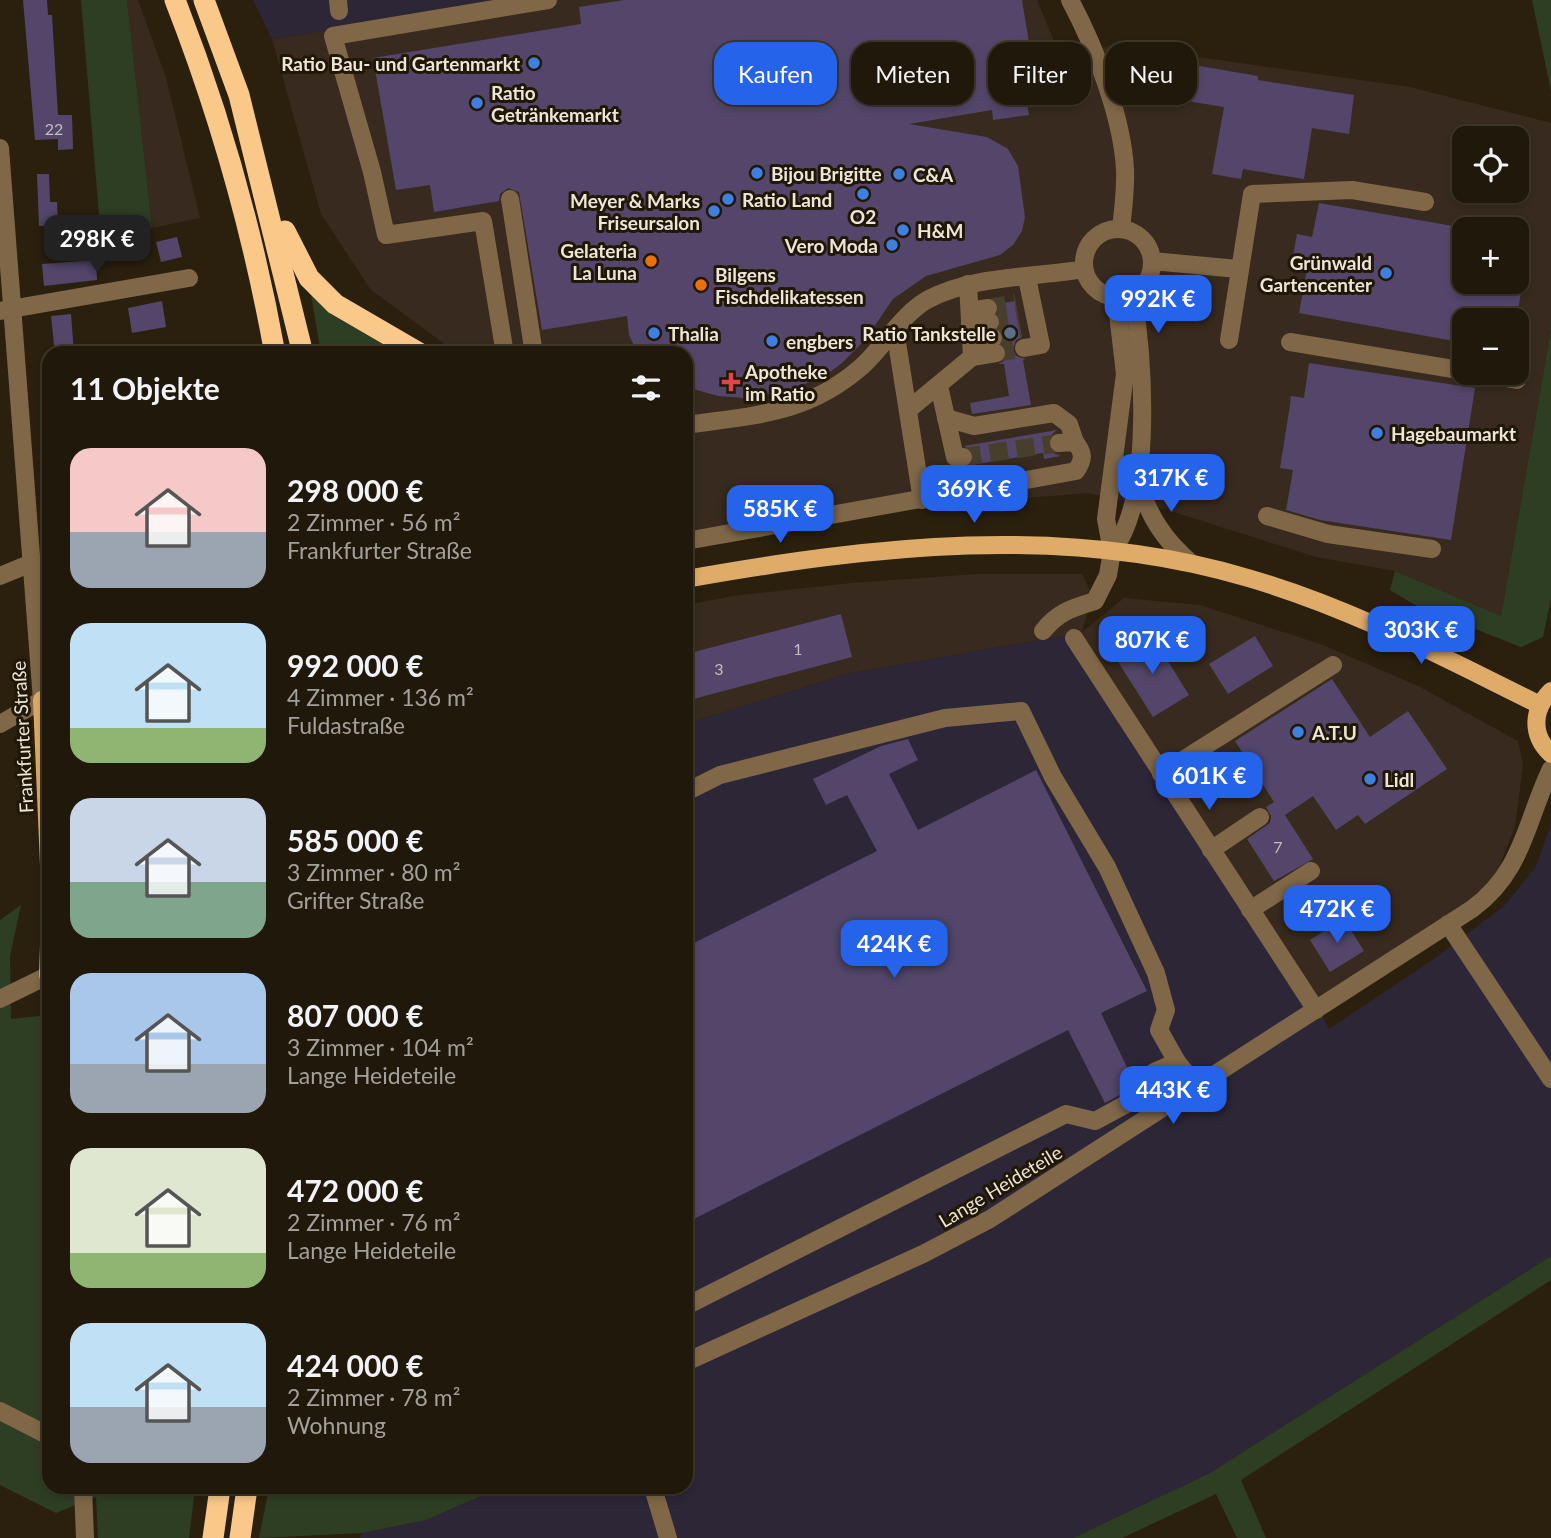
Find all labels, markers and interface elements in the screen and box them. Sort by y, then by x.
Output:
chip: Kaufen [714,42,837,105]
chip: Mieten [851,42,974,105]
chip: Filter [988,42,1091,105]
chip: Neu [1105,42,1197,105]
place label: Ratio Bau- und Gartenmarkt [281,52,520,75]
marker: Ratio Bau- und Gartenmarkt [526,55,542,71]
place label: Ratio Getränkemarkt [491,81,619,126]
marker: Ratio Getränkemarkt [469,95,485,111]
house number: 22 [45,119,63,138]
map controls [1452,126,1529,385]
button: locate [1452,126,1529,203]
place label: Bijou Brigitte [771,162,882,185]
place label: C&A [913,163,954,186]
marker: Bijou Brigitte [749,165,765,181]
marker: C&A [891,166,907,182]
marker: O2 [855,186,871,202]
place label: Ratio Land [742,188,832,211]
place label: Meyer & Marks Friseursalon [570,189,700,234]
marker: Ratio Land [720,191,736,207]
marker: Meyer & Marks Friseursalon [706,203,722,219]
place label: O2 [850,205,876,228]
pin: 298K € [40,216,154,275]
button: + [1452,217,1529,294]
place label: H&M [917,219,963,242]
marker: H&M [895,222,911,238]
text: 298K € [60,224,134,252]
place label: Vero Moda [784,234,878,257]
marker: Vero Moda [884,237,900,253]
place label: Gelateria La Luna [560,239,637,284]
place label: Grünwald Gartencenter [1260,251,1373,296]
marker: Gelateria La Luna [643,253,659,269]
place label: Bilgens Fischdelikatessen [715,263,864,308]
marker: Grünwald Gartencenter [1378,265,1394,281]
pin: 992K € [1101,276,1215,335]
marker: Bilgens Fischdelikatessen [693,277,709,293]
text: 992K € [1121,284,1195,312]
button: − [1452,308,1529,385]
place label: Thalia [668,322,719,345]
place label: Ratio Tankstelle [862,322,996,345]
marker: Thalia [646,325,662,341]
marker: Ratio Tankstelle [1002,325,1018,341]
place label: engbers [786,330,853,353]
marker: engbers [764,333,780,349]
place label: Apotheke im Ratio [744,360,827,405]
icon: filters [627,369,665,407]
text: 11 Objekte [70,370,220,406]
marker: Apotheke im Ratio [723,374,739,390]
place label: Hagebaumarkt [1391,422,1516,445]
marker: Hagebaumarkt [1369,425,1385,441]
pin: 317K € [1114,454,1228,514]
text: 317K € [1134,463,1208,491]
pin: 369K € [917,466,1031,525]
text: 298 000 € [287,472,423,508]
text: 369K € [937,474,1011,502]
icon: home [126,476,210,560]
pin: 585K € [723,486,837,545]
text: 585K € [743,494,817,522]
text: 2 Zimmer · 56 m² [287,508,460,536]
text: Frankfurter Straße [287,536,472,564]
pin: 303K € [1364,606,1478,666]
text: 303K € [1384,615,1458,643]
pin: 807K € [1095,616,1209,676]
text: 807K € [1115,625,1189,653]
house number: 1 [793,639,803,658]
text: 992 000 € [287,647,423,683]
icon: home [126,651,210,735]
house number: 3 [714,659,724,678]
street label: Frankfurter Straße [7,660,37,814]
text: 4 Zimmer · 136 m² [287,683,474,711]
text: Fuldastraße [287,711,405,739]
place label: A.T.U [1311,721,1357,744]
marker: A.T.U [1290,724,1306,740]
pin: 601K € [1152,752,1266,812]
text: 601K € [1172,761,1246,789]
place label: Lidl [1384,768,1414,791]
marker: Lidl [1362,771,1378,787]
text: 585 000 € [287,822,423,858]
icon: home [126,826,210,910]
house number: 7 [1273,837,1283,856]
text: 3 Zimmer · 80 m² [287,858,460,886]
text: Grifter Straße [287,886,424,914]
pin: 472K € [1280,886,1394,945]
text: 472K € [1300,894,1374,922]
pin: 424K € [837,920,951,980]
text: 424K € [857,929,931,957]
text: 807 000 € [287,997,423,1033]
icon: home [126,1001,210,1085]
text: 3 Zimmer · 104 m² [287,1033,474,1061]
text: Lange Heideteile [287,1061,456,1089]
pin: 443K € [1116,1066,1230,1126]
text: 443K € [1136,1075,1210,1103]
street label: Lange Heideteile [934,1140,1066,1232]
text: 472 000 € [287,1172,423,1208]
icon: home [126,1176,210,1260]
text: 2 Zimmer · 76 m² [287,1208,460,1236]
text: Lange Heideteile [287,1236,456,1264]
text: 424 000 € [287,1347,423,1383]
icon: home [126,1351,210,1435]
text: 2 Zimmer · 78 m² [287,1383,460,1411]
text: Wohnung [287,1411,386,1439]

